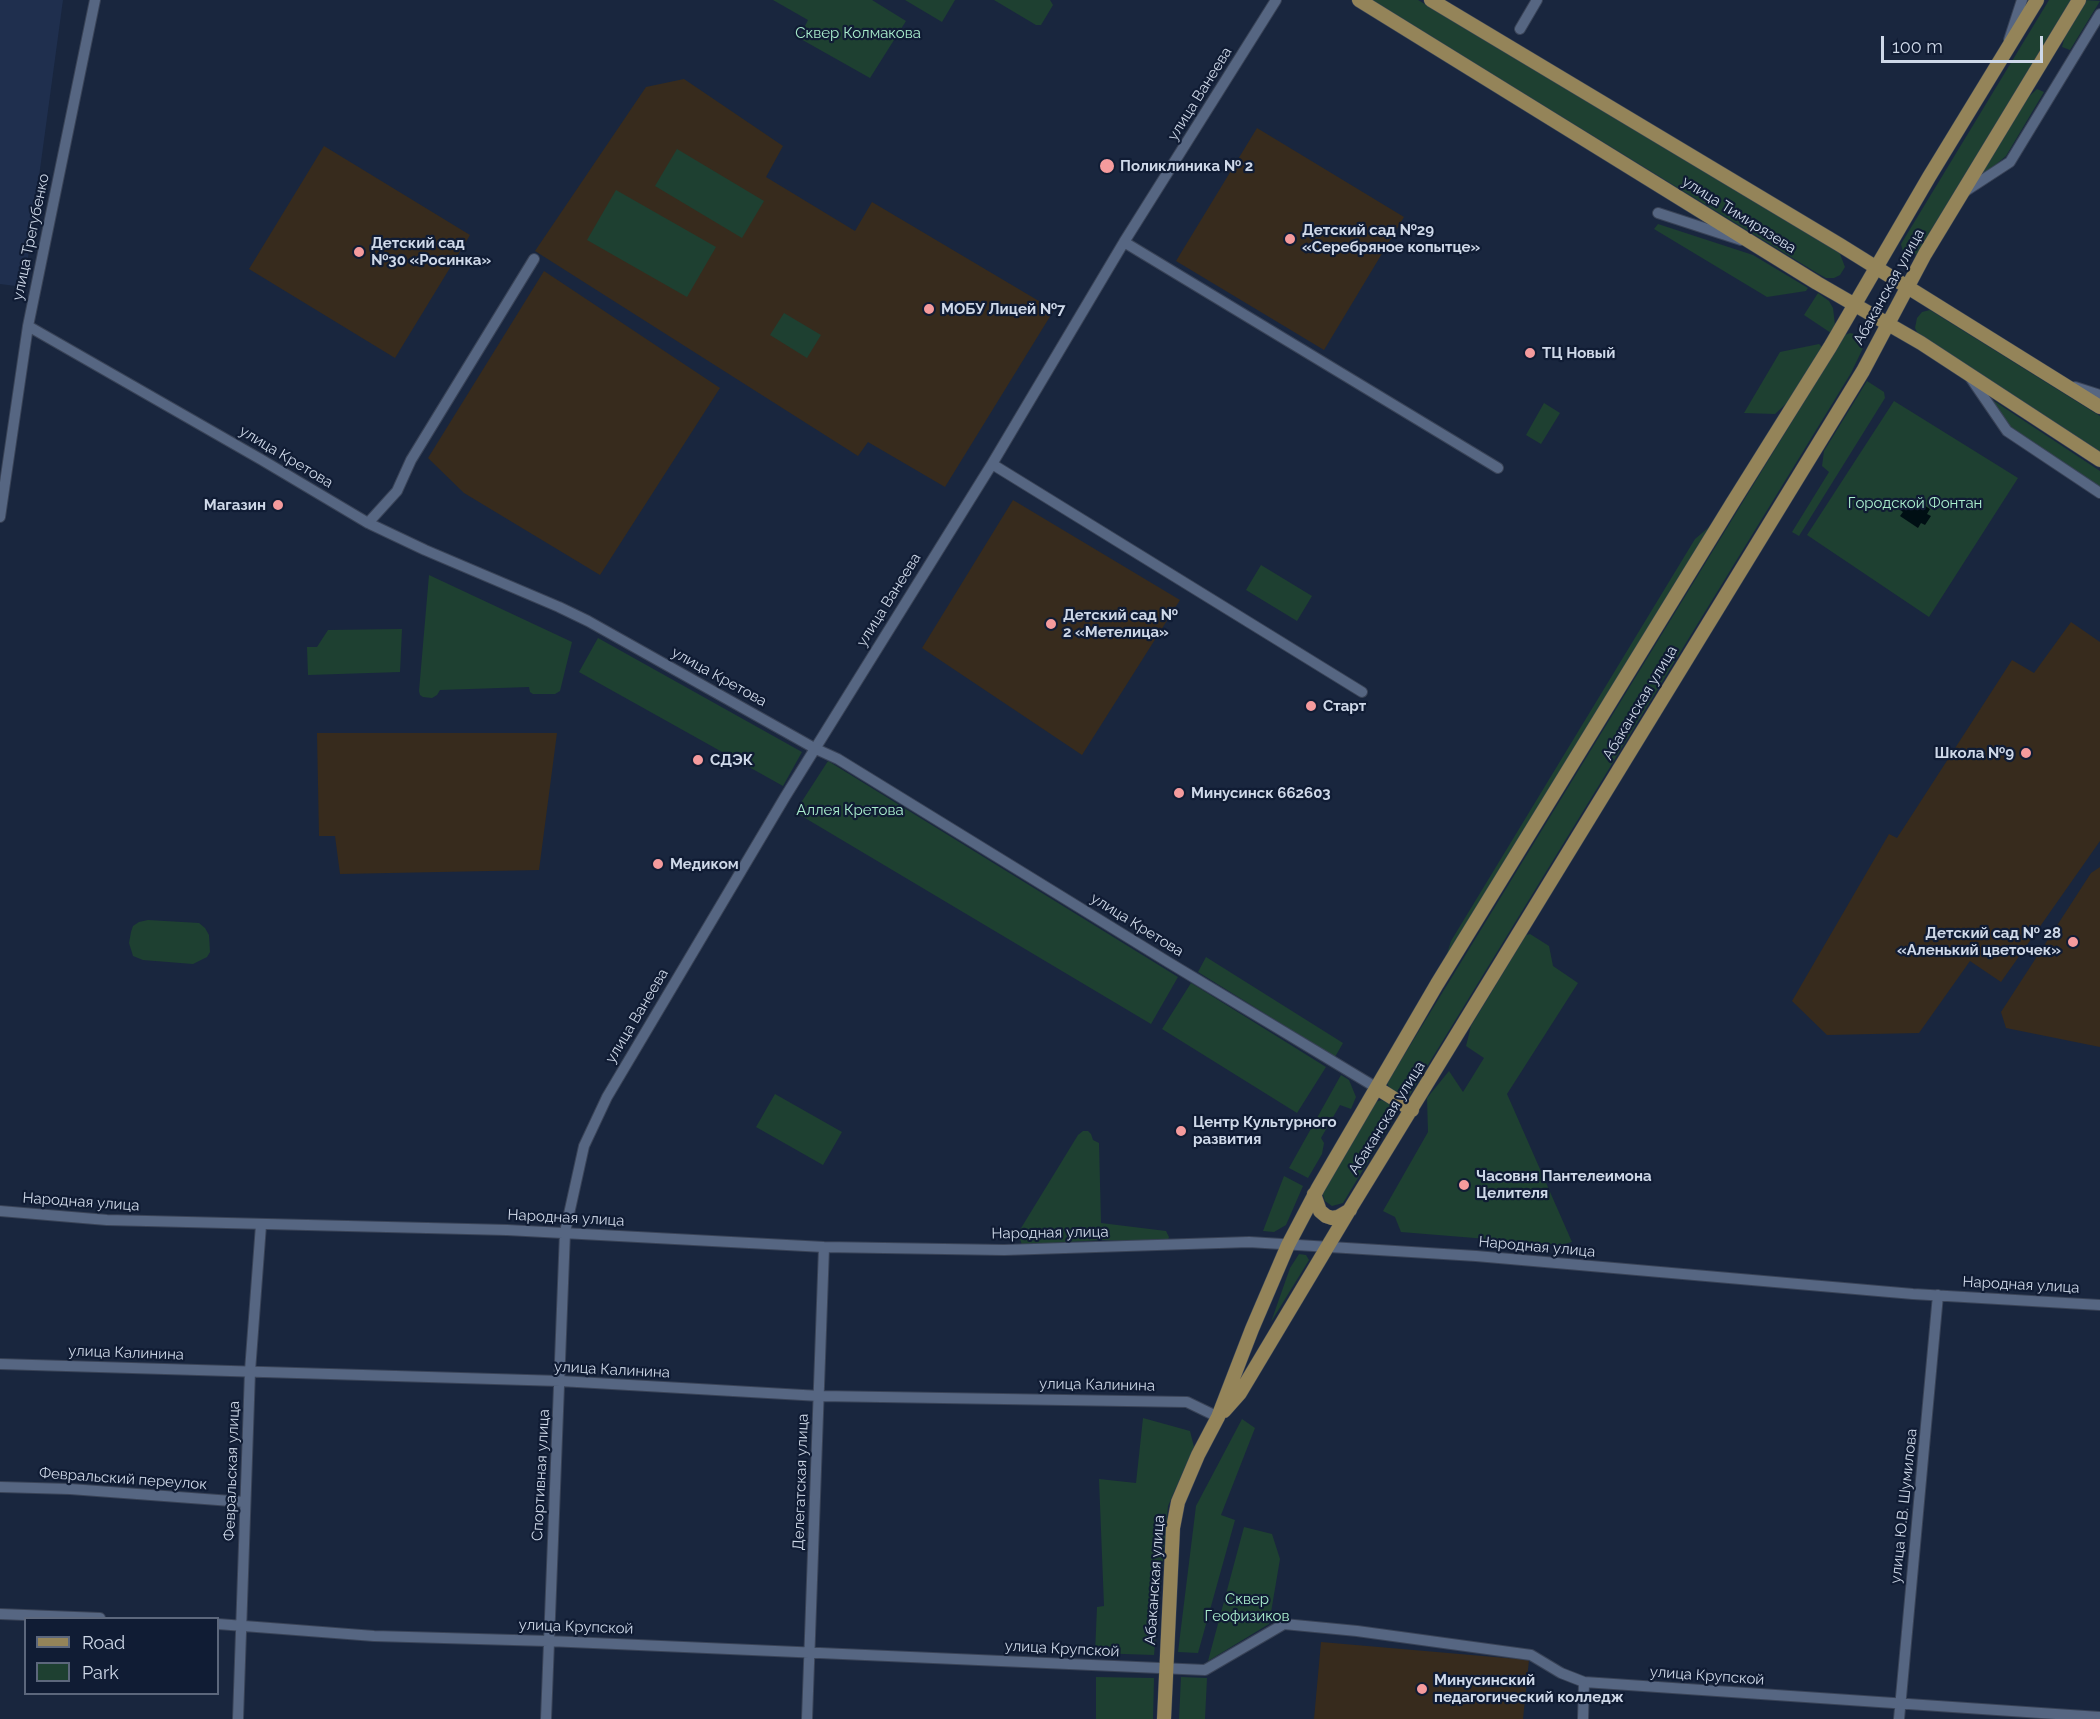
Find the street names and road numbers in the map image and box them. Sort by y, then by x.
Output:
street label: улица Ванеева [1164,44,1236,144]
street label: улица Трегубенко [9,172,53,302]
street label: улица Тимирязева [1679,173,1799,257]
street label: Абаканская улица [1850,226,1928,348]
street label: улица Кретова [236,422,336,492]
street label: улица Ванеева [853,550,925,650]
street label: улица Кретова [668,643,770,711]
street label: Абаканская улица [1599,643,1681,763]
street label: улица Кретова [1087,889,1187,961]
street label: улица Ванеева [602,966,672,1066]
street label: Абаканская улица [1345,1058,1429,1178]
street label: Народная улица [22,1189,140,1215]
street label: Народная улица [507,1206,625,1230]
street label: Народная улица [991,1223,1109,1243]
street label: Народная улица [1478,1233,1596,1261]
street label: Народная улица [1962,1273,2080,1297]
street label: улица Калинина [68,1342,184,1364]
street label: улица Калинина [554,1358,670,1382]
street label: улица Калинина [1039,1375,1155,1395]
street label: Февральская улица [221,1400,243,1542]
street label: Спортивная улица [529,1409,553,1541]
street label: Делегатская улица [790,1413,812,1551]
street label: улица Ю.В. Шумилова [1887,1428,1921,1584]
street label: Февральский переулок [38,1464,208,1494]
street label: Абаканская улица [1141,1514,1169,1646]
street label: улица Крупской [518,1616,634,1638]
street label: улица Крупской [1004,1637,1120,1661]
street label: улица Крупской [1649,1663,1765,1689]

